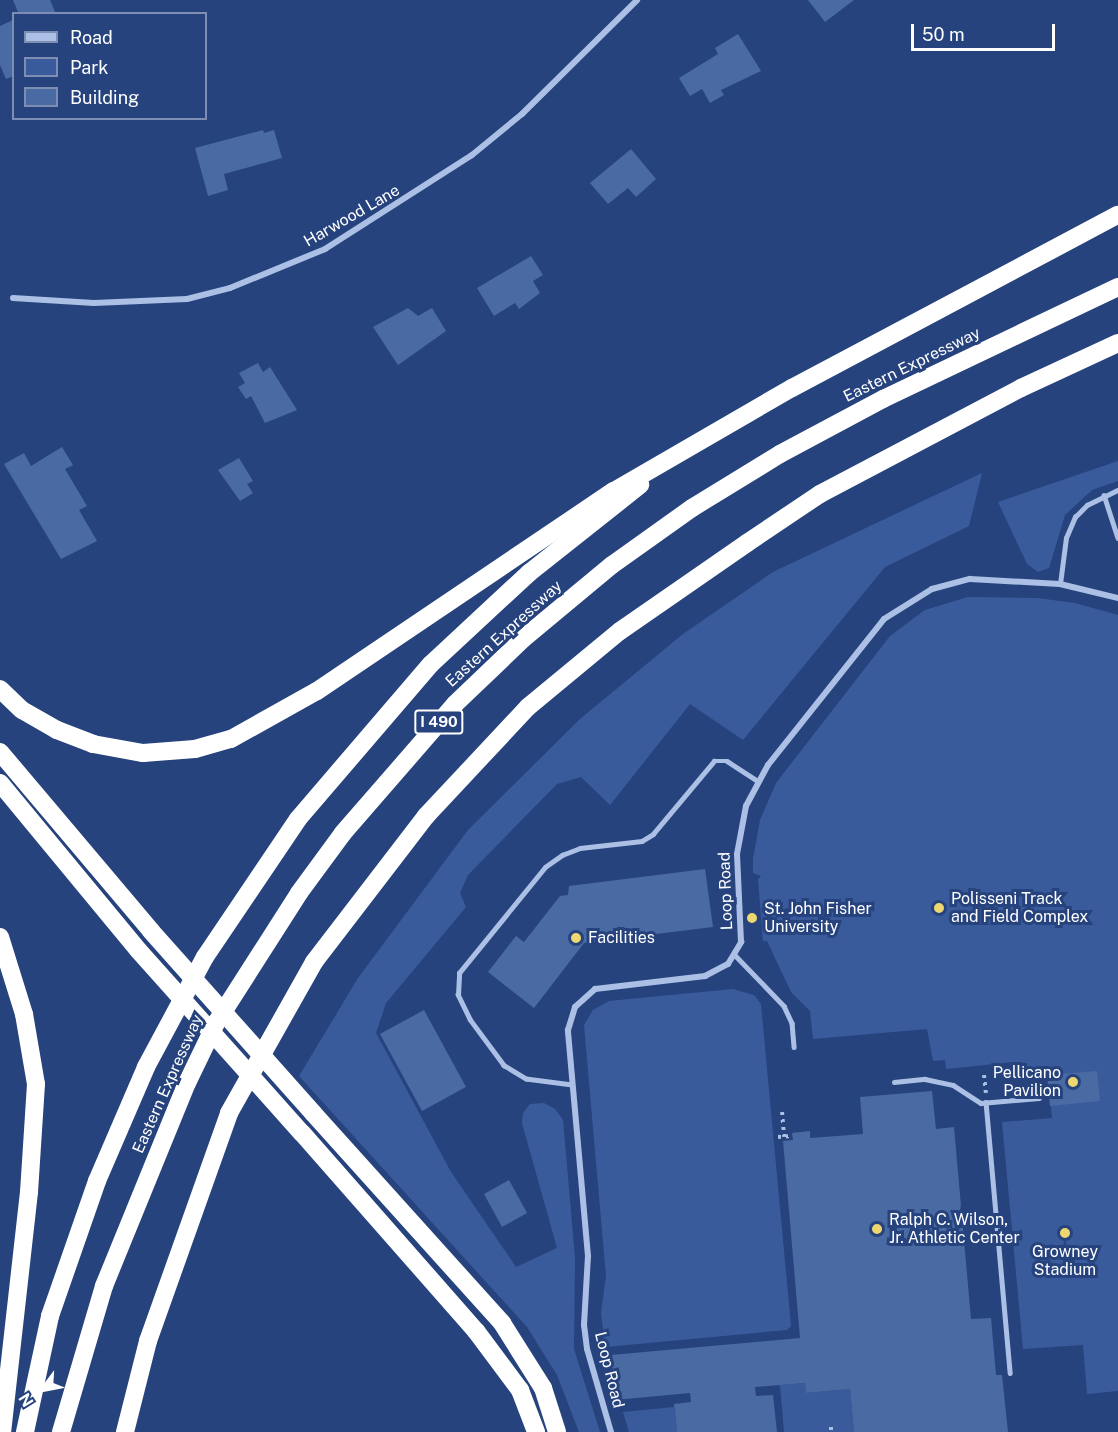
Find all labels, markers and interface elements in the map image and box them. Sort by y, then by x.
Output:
legend [12,12,207,120]
scale bar [914,12,1058,50]
text: 50 m [922,24,965,45]
text: Road [70,27,113,48]
text: Park [70,57,108,78]
text: Building [70,87,139,108]
street label: Harwood Lane [301,181,403,251]
street label: Eastern Expressway [840,323,984,407]
street label: Eastern Expressway [442,577,566,691]
road number: I 490 [414,710,464,734]
street label: Loop Road [715,852,737,930]
place label: Polisseni Track and Field Complex [951,889,1088,927]
place label: St. John Fisher University [764,899,872,937]
marker: Polisseni Track and Field Complex [932,901,946,915]
marker: St. John Fisher University [745,911,759,925]
place label: Facilities [588,928,655,948]
marker: Facilities [569,931,583,945]
street label: Eastern Expressway [129,1012,207,1156]
place label: Pellicano Pavilion [993,1063,1061,1101]
marker: Pellicano Pavilion [1066,1075,1080,1089]
place label: Ralph C. Wilson, Jr. Athletic Center [889,1210,1020,1248]
marker: Ralph C. Wilson, Jr. Athletic Center [870,1222,884,1236]
marker: Growney Stadium [1058,1226,1072,1240]
place label: Growney Stadium [1032,1242,1098,1280]
street label: Loop Road [590,1330,628,1410]
north arrow [12,1360,72,1420]
text: N [15,1389,38,1410]

